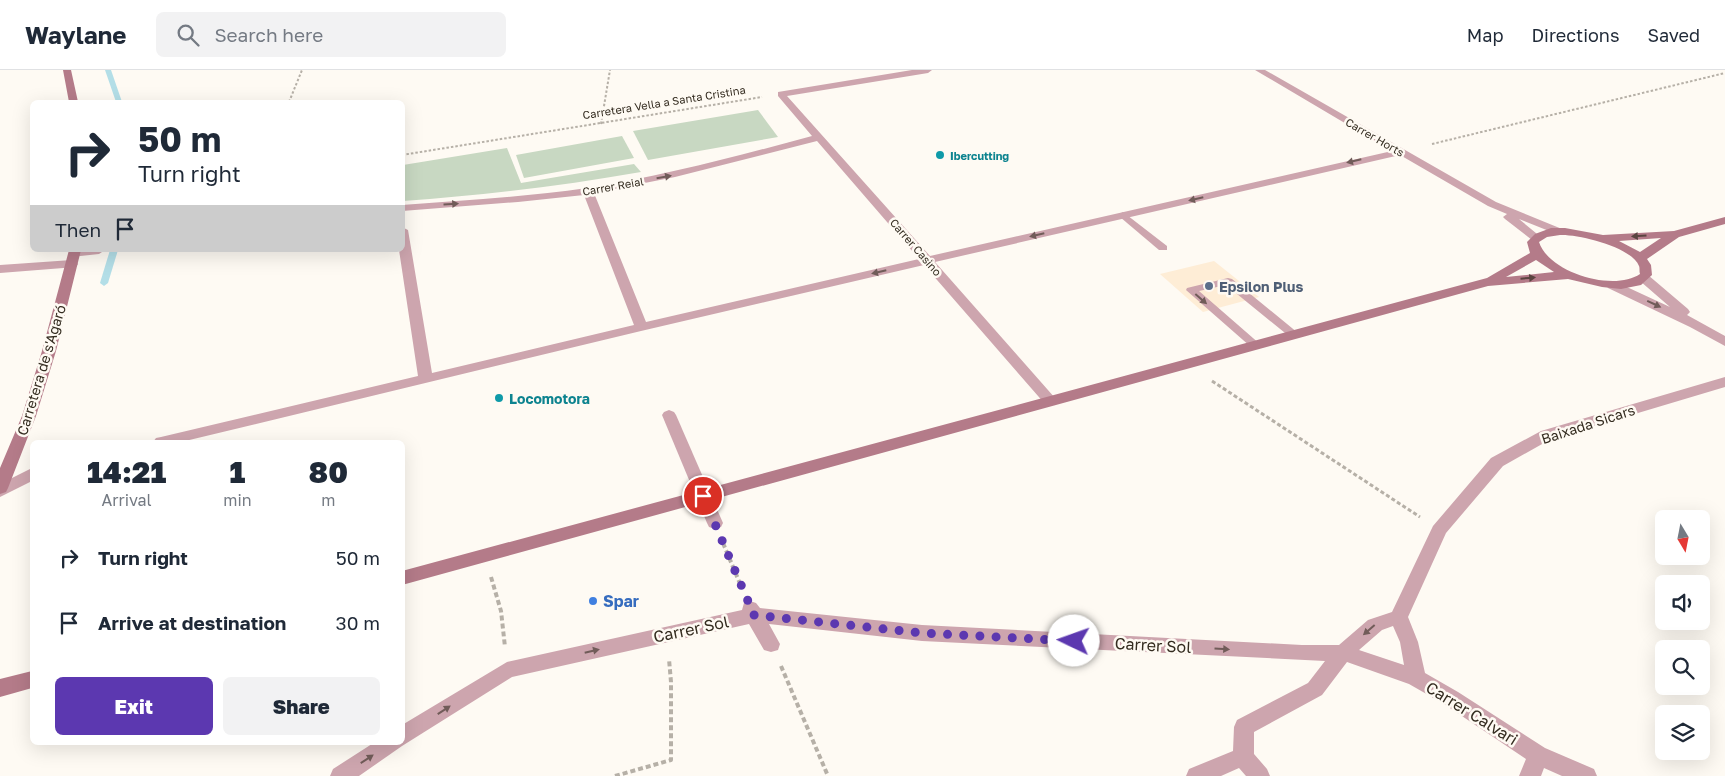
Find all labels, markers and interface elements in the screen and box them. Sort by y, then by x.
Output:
search box [156,12,506,57]
text: Waylane [25,20,126,49]
icon: search [174,21,202,49]
text: Search here [214,23,323,46]
text: Map [1467,24,1503,46]
text: Directions [1531,24,1619,46]
text: Saved [1647,24,1700,46]
street label: Carretera Vella a Santa Cristina [582,83,746,121]
street label: Carrer Horts [1343,115,1407,159]
text: 50 m [138,118,221,160]
icon: right [55,120,120,185]
marker: Ibercutting [934,149,946,161]
place label: Ibercutting [950,149,1009,162]
one-way arrow [1346,157,1361,165]
text: Turn right [138,160,241,187]
one-way arrow [657,172,673,180]
street label: Carrer Reial [581,174,645,198]
one-way arrow [1188,195,1203,203]
one-way arrow [443,200,459,208]
icon: arrive [111,215,139,243]
street label: Carrer Casino [888,216,945,279]
text: Then [55,218,101,241]
one-way arrow [1030,231,1045,239]
one-way arrow [1631,233,1647,241]
one-way arrow [871,268,886,276]
one-way arrow [1520,274,1536,282]
place label: Epsilon Plus [1219,278,1303,295]
marker: Epsilon Plus [1203,280,1215,292]
one-way arrow [1194,293,1207,304]
one-way arrow [1647,300,1661,308]
street label: Carretera de s'Agaró [13,303,69,437]
place label: Locomotora [509,390,590,407]
marker: Locomotora [493,392,505,404]
street label: Baixada Sicars [1539,401,1637,447]
text: 14:21 [87,454,166,490]
text: 1 [229,454,245,490]
text: 80 [309,454,348,490]
pin [682,475,724,517]
icon: arrive [689,482,717,510]
text: Arrival [102,490,152,510]
text: min [223,490,252,510]
text: m [321,490,335,510]
north arrow [1655,510,1710,565]
map controls [1655,510,1710,760]
icon: right [55,544,83,572]
text: Turn right [98,546,188,569]
text: 50 m [336,546,380,569]
button: sound [1655,575,1710,630]
place label: Spar [603,591,639,611]
marker: Spar [587,595,599,607]
icon: arrive [55,609,83,637]
text: Arrive at destination [98,611,286,634]
text: 30 m [336,611,380,634]
street label: Carrer Sol [651,611,731,647]
position arrow [1047,614,1099,666]
one-way arrow [1362,625,1375,636]
street label: Carrer Sol [1114,633,1192,657]
button: search [1655,640,1710,695]
one-way arrow [1214,645,1230,653]
one-way arrow [584,647,599,655]
button: Exit [55,677,213,735]
button: Share [223,677,380,735]
street label: Carrer Calvari [1422,677,1522,749]
button: layers [1655,705,1710,760]
one-way arrow [437,706,450,715]
one-way arrow [361,755,374,764]

